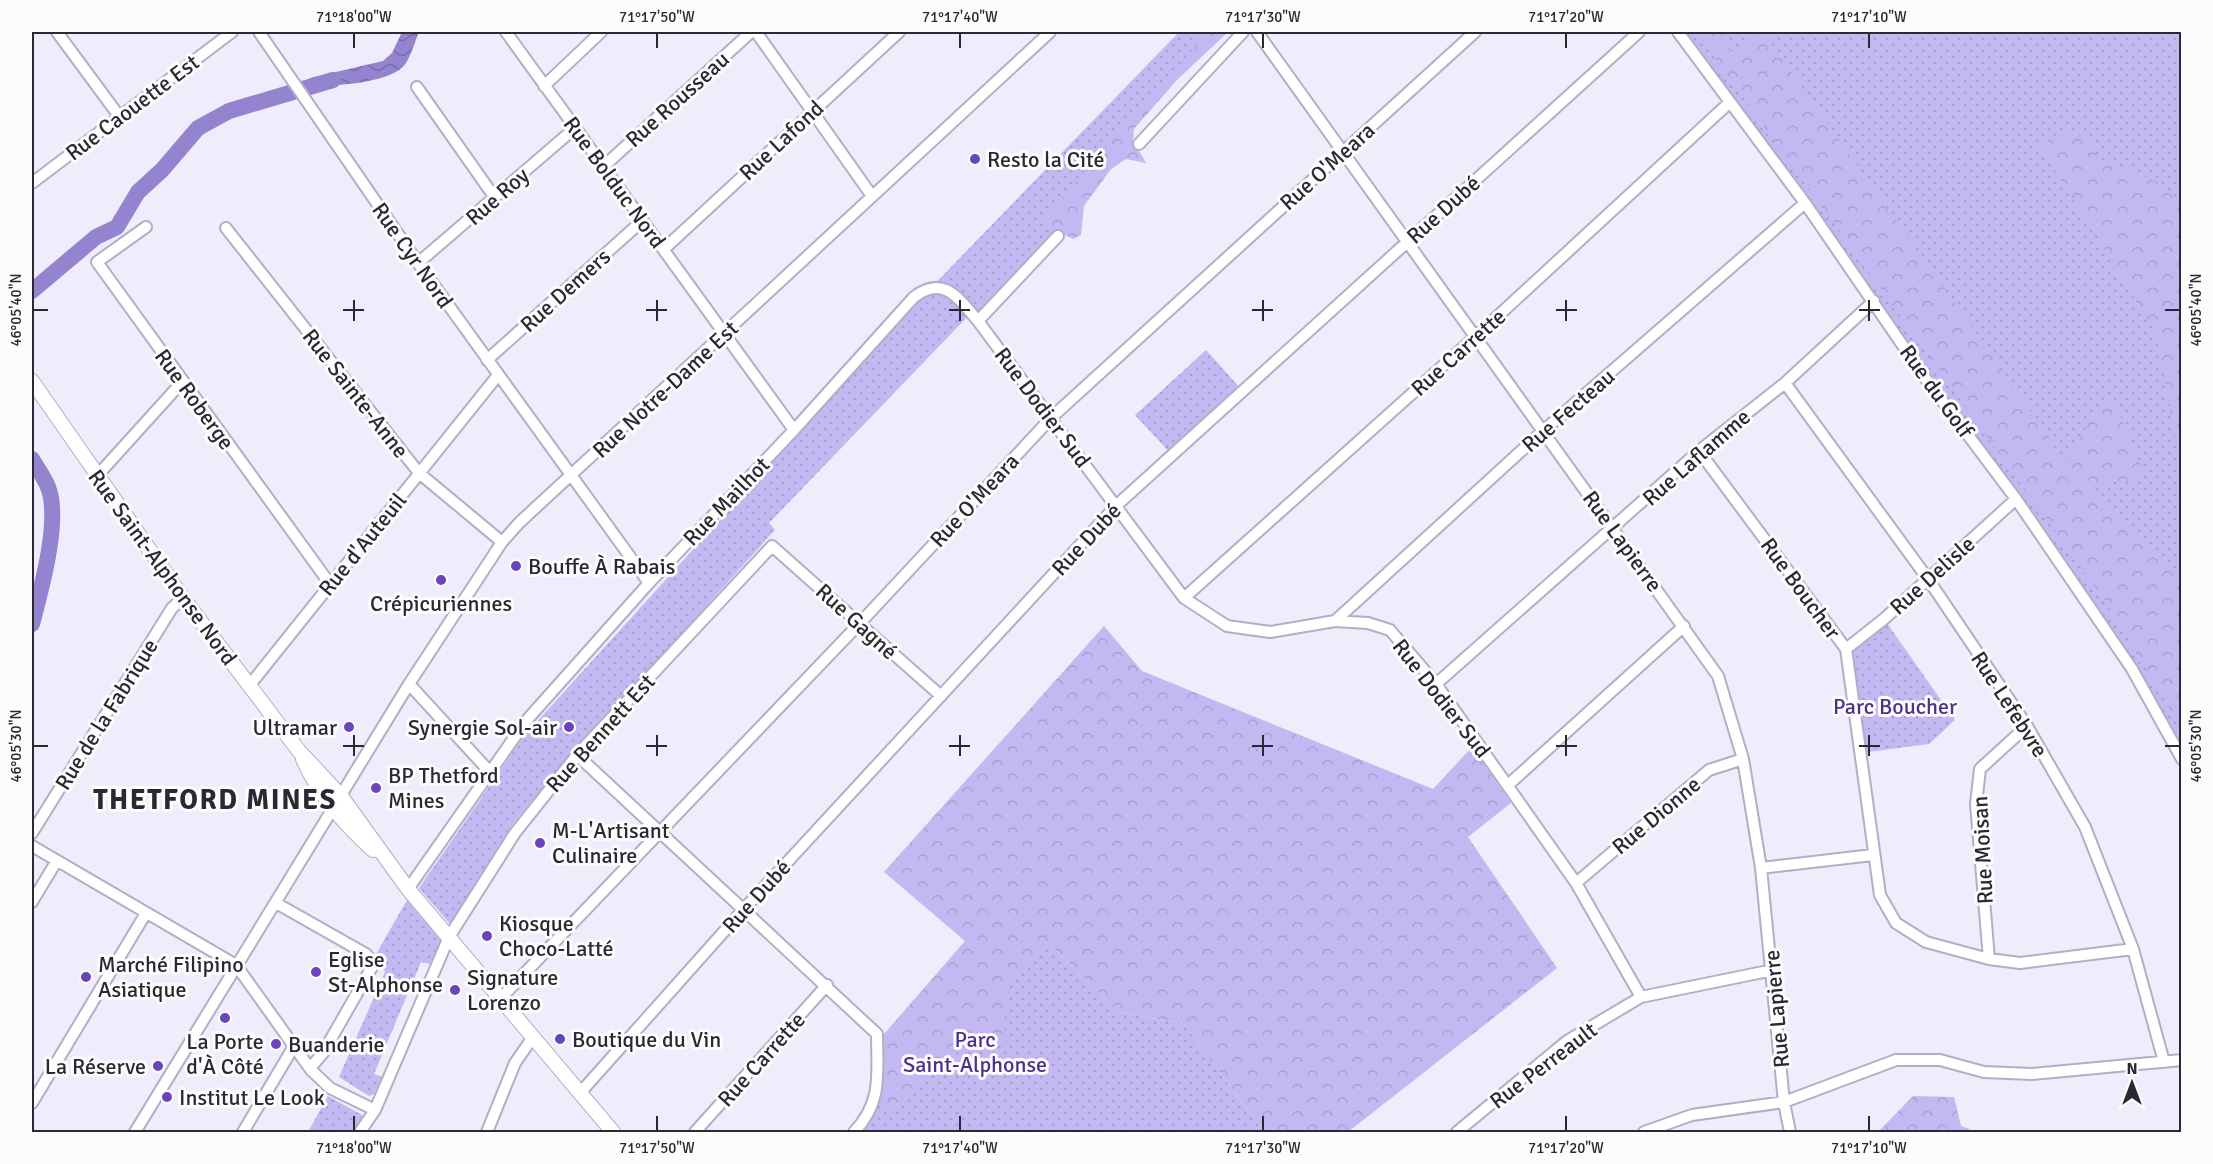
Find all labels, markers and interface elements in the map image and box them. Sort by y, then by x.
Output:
text: 71°18'00"W [316,8,392,26]
text: 71°17'50"W [619,8,695,26]
text: 71°17'40"W [922,8,998,26]
text: 71°17'30"W [1225,8,1301,26]
text: 71°17'20"W [1528,8,1604,26]
text: 71°17'10"W [1831,8,1907,26]
street label: Rue Rousseau [620,46,735,153]
street label: Rue Caouette Est [60,48,205,166]
street label: Rue Lafond [734,95,829,186]
street label: Rue Bolduc Nord [558,111,671,254]
street label: Rue O'Meara [1274,117,1380,216]
place label: Resto la Cité [987,146,1104,173]
marker: Resto la Cité [968,152,982,166]
street label: Rue Roy [460,161,535,231]
street label: Rue Dubé [1401,169,1486,249]
street label: Rue Cyr Nord [366,197,459,313]
street label: Rue Demers [515,243,616,338]
text: 46°05'40"N [7,273,25,347]
text: 46°05'40"N [2187,273,2205,347]
street label: Rue Carrette [1406,303,1511,402]
street label: Rue Notre-Dame Est [587,315,744,464]
street label: Rue Sainte-Anne [297,323,414,463]
street label: Rue du Golf [1894,340,1980,444]
street label: Rue Dodier Sud [989,342,1097,473]
street label: Rue Roberge [149,344,240,455]
street label: Rue Fecteau [1516,363,1620,458]
street label: Rue Laflamme [1637,403,1756,511]
street label: Rue O'Meara [924,448,1025,553]
street label: Rue Mailhot [677,451,775,551]
street label: Rue Saint-Alphonse Nord [82,464,243,671]
street label: Rue Lapierre [1577,485,1668,597]
street label: Rue d'Auteuil [313,487,412,601]
street label: Rue Dubé [1046,497,1127,581]
street label: Rue Delisle [1884,530,1980,621]
street label: Rue Boucher [1755,532,1846,644]
place label: Bouffe À Rabais [528,553,675,580]
marker: Bouffe À Rabais [509,559,523,573]
marker: Crépicuriennes [434,573,448,587]
street label: Rue Gagné [810,578,903,665]
place label: Crépicuriennes [370,590,512,617]
street label: Rue Dodier Sud [1387,633,1496,763]
street label: Rue de la Fabrique [49,634,164,795]
street label: Rue Lefebvre [1965,646,2054,762]
street label: Rue Bennett Est [540,668,661,798]
park label: Parc Boucher [1833,693,1957,720]
text: 46°05'30"N [7,709,25,783]
text: 46°05'30"N [2187,709,2205,783]
place label: Ultramar [253,714,337,741]
place label: Synergie Sol-air [408,714,557,741]
marker: Ultramar [342,720,356,734]
marker: Synergie Sol-air [562,720,576,734]
place label: BP Thetford Mines [388,762,499,814]
street label: Rue Dionne [1607,771,1706,860]
marker: BP Thetford Mines [369,781,383,795]
district label: THETFORD MINES [93,783,337,817]
street label: Rue Moisan [1966,795,1999,905]
place label: M-L'Artisant Culinaire [552,817,670,869]
marker: M-L'Artisant Culinaire [533,836,547,850]
street label: Rue Dubé [716,854,796,939]
place label: Kiosque Choco-Latté [499,910,613,962]
marker: Kiosque Choco-Latté [480,929,494,943]
place label: Eglise St-Alphonse [328,946,443,998]
street label: Rue Lapierre [1758,949,1795,1069]
place label: Marché Filipino Asiatique [98,951,244,1003]
place label: Signature Lorenzo [467,964,558,1016]
marker: Eglise St-Alphonse [309,965,323,979]
marker: Marché Filipino Asiatique [79,970,93,984]
marker: Signature Lorenzo [448,983,462,997]
street label: Rue Carrette [712,1007,811,1112]
marker: La Porte d'À Côté [218,1011,232,1025]
street label: Rue Perreault [1484,1016,1602,1114]
place label: Boutique du Vin [572,1026,721,1053]
park label: Parc Saint-Alphonse [903,1026,1047,1078]
place label: La Porte d'À Côté [186,1028,264,1080]
place label: Buanderie [288,1031,385,1058]
marker: Boutique du Vin [553,1032,567,1046]
marker: Buanderie [269,1037,283,1051]
place label: La Réserve [45,1053,146,1080]
north arrow [2102,1053,2162,1113]
marker: La Réserve [151,1059,165,1073]
text: N [2126,1059,2138,1079]
place label: Institut Le Look [179,1084,325,1111]
marker: Institut Le Look [160,1090,174,1104]
text: 71°18'00"W [316,1139,392,1157]
text: 71°17'50"W [619,1139,695,1157]
text: 71°17'40"W [922,1139,998,1157]
text: 71°17'30"W [1225,1139,1301,1157]
text: 71°17'20"W [1528,1139,1604,1157]
text: 71°17'10"W [1831,1139,1907,1157]

